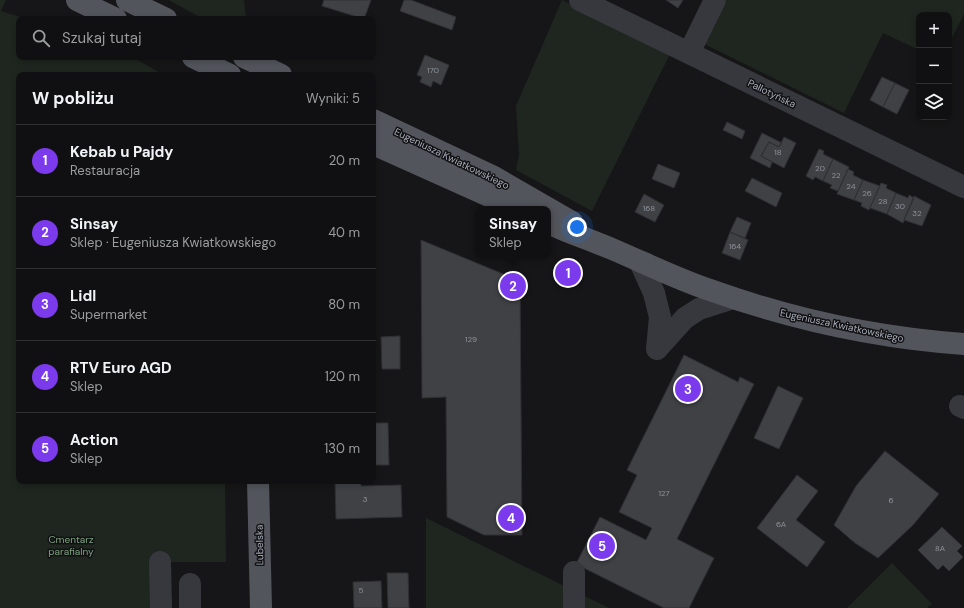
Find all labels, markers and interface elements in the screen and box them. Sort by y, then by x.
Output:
map controls [916,12,952,120]
button: + [916,12,952,48]
search box [16,16,376,60]
icon: search [30,27,52,49]
text: Szukaj tutaj [62,28,142,48]
button: − [916,48,952,84]
house number: 170 [427,65,440,75]
street label: Pallotyńska [746,76,798,111]
button: layers [916,84,952,120]
text: W pobliżu [32,87,114,109]
text: Wyniki: 5 [306,90,360,107]
street label: Eugeniusza Kwiatkowskiego [392,125,511,192]
text: Kebab u Pajdy [70,142,173,162]
house number: 18 [774,147,782,157]
text: 1 [43,152,47,169]
text: 20 m [329,152,360,169]
text: Restauracja [70,162,140,179]
house number: 20 [815,163,826,173]
house number: 22 [831,170,841,180]
house number: 24 [846,181,856,191]
house number: 26 [862,188,872,198]
house number: 28 [878,196,888,206]
house number: 30 [895,201,906,211]
house number: 168 [643,203,655,213]
popup [475,206,551,258]
house number: 32 [912,208,922,218]
text: Sinsay [70,214,118,234]
text: Sinsay [489,214,537,234]
your location [567,217,587,237]
text: 2 [41,224,49,241]
text: 40 m [328,224,360,241]
text: Sklep · Eugeniusza Kwiatkowskiego [70,234,276,251]
text: Sklep [489,234,522,251]
house number: 164 [729,241,741,251]
pin: 1 [555,258,581,288]
pin: 2 [500,271,526,301]
text: Lidl [70,286,96,306]
text: 3 [41,296,49,313]
text: 80 m [328,296,360,313]
text: Supermarket [70,306,147,323]
street label: Eugeniusza Kwiatkowskiego [779,306,905,345]
house number: 129 [465,334,477,344]
text: RTV Euro AGD [70,358,172,378]
text: 4 [41,368,49,385]
text: 120 m [325,368,360,385]
pin: 3 [675,374,701,404]
text: Sklep [70,378,103,395]
text: Action [70,430,118,450]
text: 5 [41,440,49,457]
text: 130 m [324,440,360,457]
text: Sklep [70,450,103,467]
house number: 127 [658,488,670,498]
house number: 3 [363,494,368,504]
house number: 6 [888,495,894,505]
pin: 4 [498,503,524,533]
house number: 6A [776,519,787,529]
street label: Lubelska [253,525,266,565]
pin: 5 [589,531,615,561]
park label: Cmentarz parafialny [48,533,94,558]
house number: 8A [935,543,946,553]
house number: 5 [359,585,364,595]

